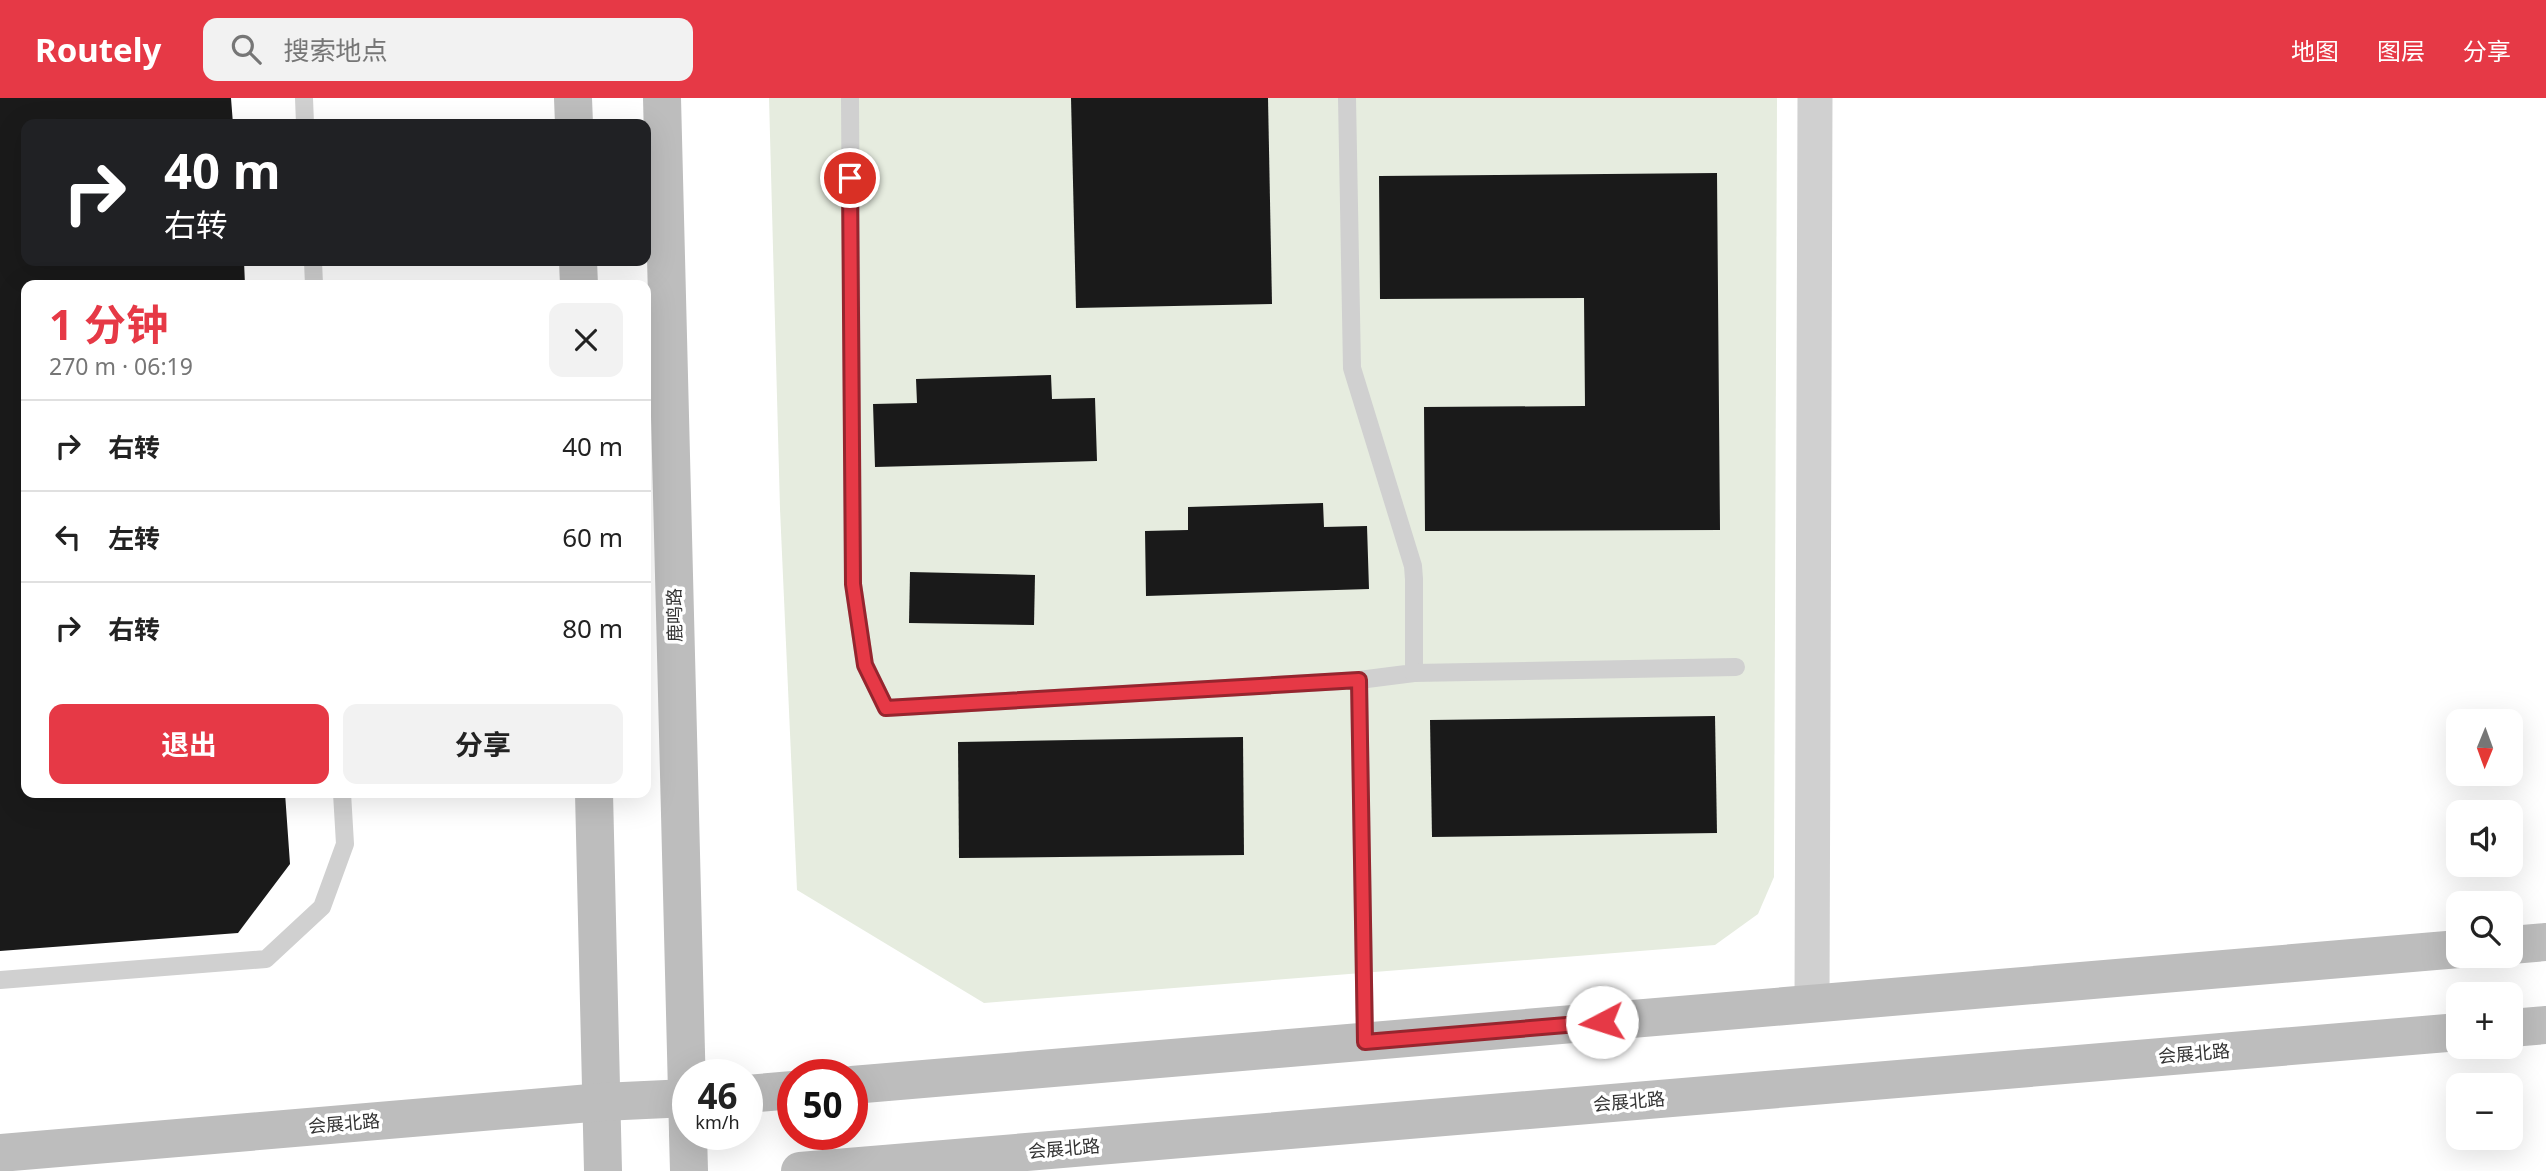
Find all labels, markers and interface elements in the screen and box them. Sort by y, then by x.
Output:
search box [203,18,693,81]
text: Routely [35,27,161,72]
icon: search [227,30,265,68]
text: 搜索地点 [283,32,387,68]
text: 地图 [2291,34,2339,67]
text: 图层 [2377,34,2425,67]
text: 分享 [2463,34,2511,67]
text: 40 m [164,137,281,203]
icon: right [49,147,140,238]
pin [820,148,880,208]
icon: arrive [831,159,869,197]
text: 右转 [164,203,228,246]
text: 1 分钟 [49,295,168,352]
button: close [549,303,623,377]
text: 270 m · 06:19 [49,350,193,382]
icon: right [49,427,87,465]
text: 40 m [562,428,623,464]
text: 右转 [108,429,160,465]
icon: left [49,518,87,556]
text: 60 m [562,519,623,555]
text: 左转 [108,520,160,556]
street label: 鹿鸣路 [662,588,686,642]
icon: right [49,609,87,647]
text: 80 m [562,610,623,646]
text: 右转 [108,611,160,647]
button: 退出 [49,704,329,784]
button: 分享 [343,704,623,784]
north arrow [2446,709,2524,786]
map controls [2446,709,2523,1150]
button: sound [2446,800,2523,877]
button: search [2446,891,2523,968]
button: + [2446,982,2523,1059]
position arrow [1565,985,1639,1059]
street label: 会展北路 [2157,1038,2231,1068]
speed limit sign: 50 [777,1059,868,1150]
text: 46 [697,1072,738,1119]
button: − [2446,1073,2523,1150]
street label: 会展北路 [1592,1086,1666,1116]
street label: 会展北路 [307,1108,381,1138]
text: km/h [695,1110,740,1134]
street label: 会展北路 [1027,1133,1101,1163]

